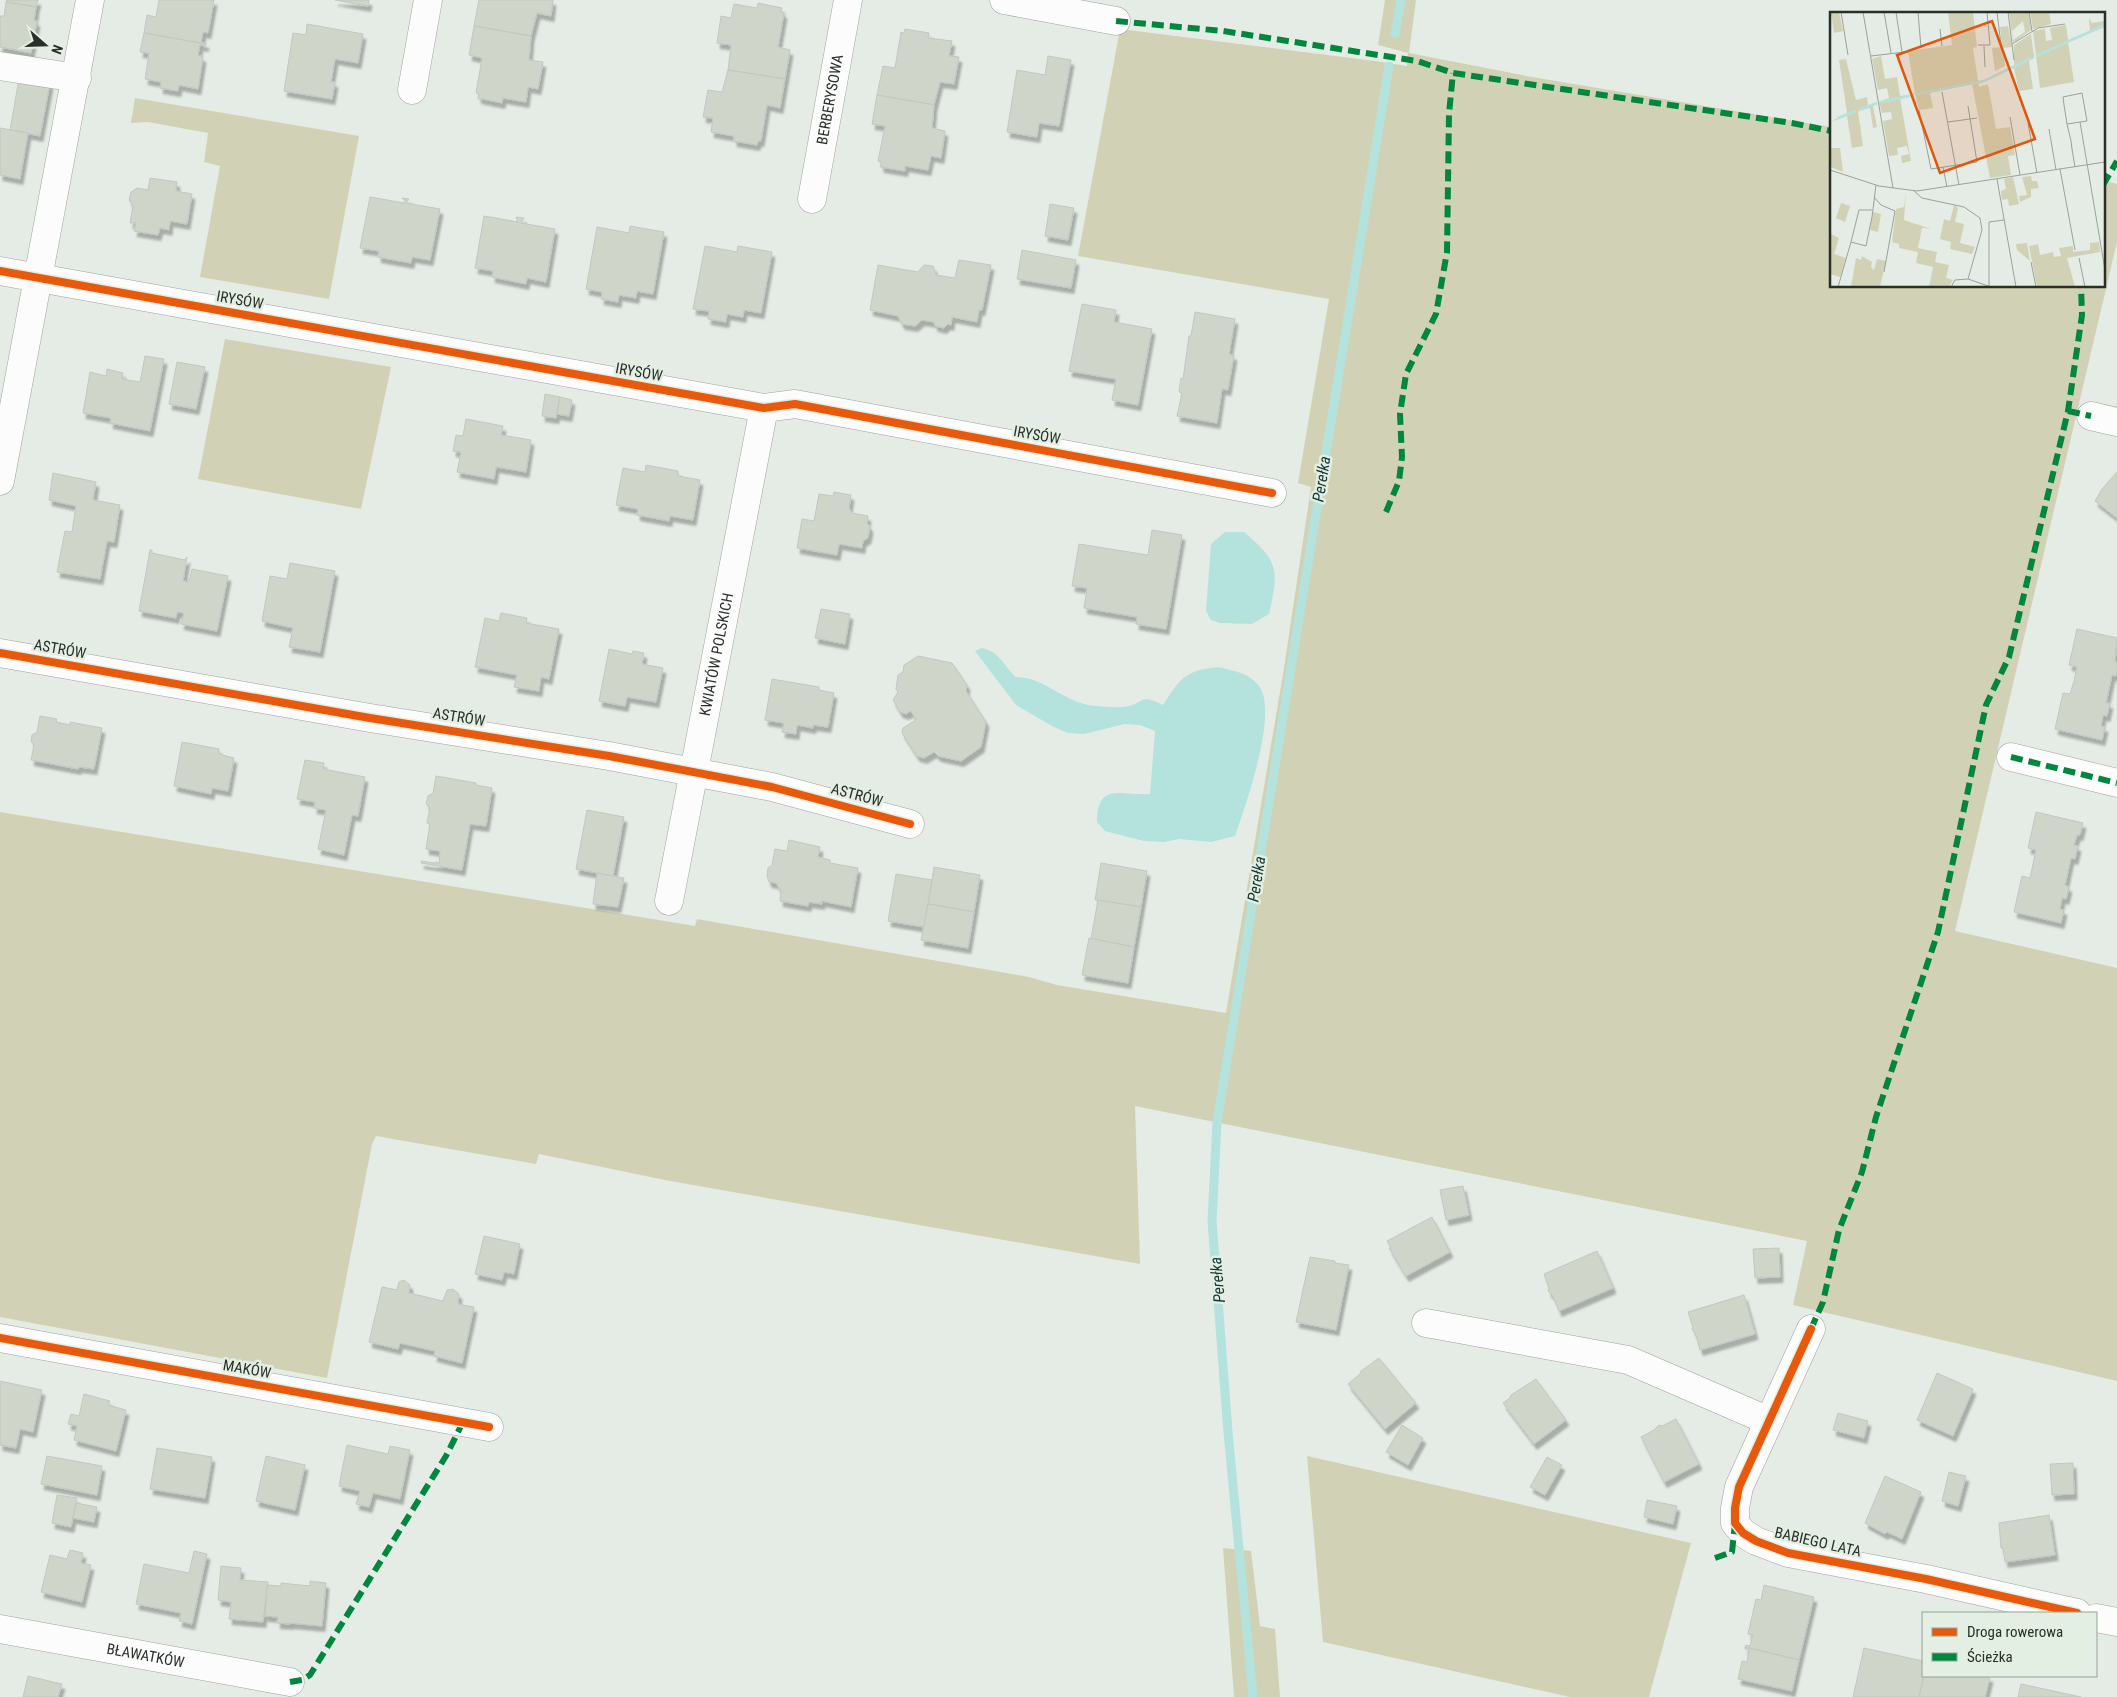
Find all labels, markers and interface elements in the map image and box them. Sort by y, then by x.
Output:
inset map [1830,12,2104,288]
north arrow [20,20,70,70]
text: N [48,43,66,56]
street label: BERBERYSOWA [813,53,847,146]
street label: IRYSÓW [215,287,265,313]
street label: IRYSÓW [614,359,664,385]
street label: IRYSÓW [1012,422,1062,448]
water label: Perełka [1309,455,1334,503]
street label: KWIATÓW POLSKICH [696,592,737,718]
street label: ASTRÓW [33,636,88,663]
street label: ASTRÓW [432,704,487,730]
street label: ASTRÓW [829,779,885,811]
water label: Perełka [1244,855,1269,903]
water label: Perełka [1206,1256,1229,1304]
street label: MAKÓW [222,1356,273,1382]
street label: BABIEGO LATA [1773,1523,1863,1561]
legend [1922,1612,2097,1677]
text: Droga rowerowa [1967,1623,2063,1641]
street label: BŁAWATKÓW [105,1640,186,1672]
text: Ścieżka [1967,1648,2013,1666]

